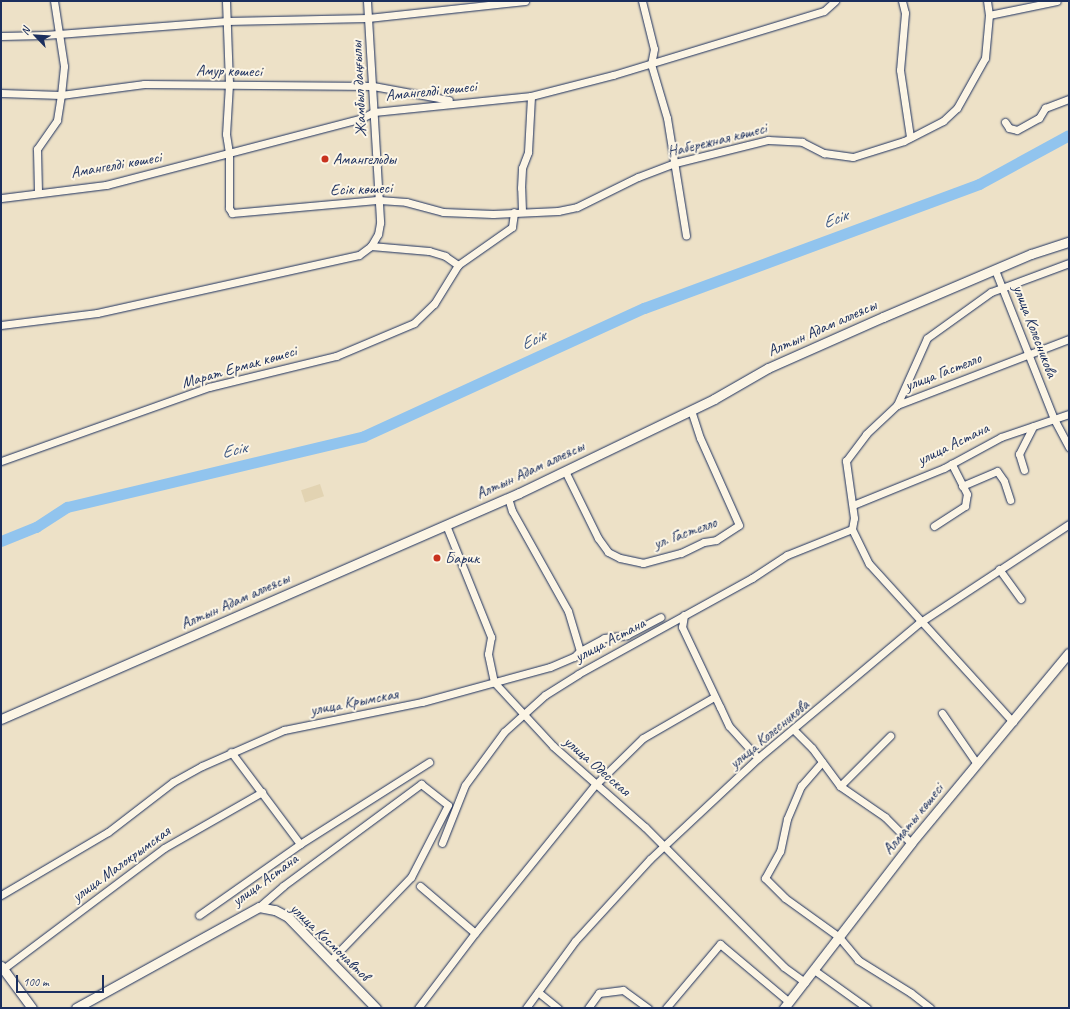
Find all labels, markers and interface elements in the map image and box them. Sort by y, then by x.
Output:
north arrow [16,16,56,56]
text: N [17,25,33,37]
street label: Жамбыл даңғылы [347,40,371,138]
street label: Амур көшесі [196,61,262,81]
street label: Амангелді көшесі [384,77,478,105]
street label: Набережная көшесі [665,118,769,162]
street label: Амангелді көшесі [69,148,163,182]
place label: Амангельды [333,149,396,169]
marker: Амангельды [320,154,330,164]
street label: Есік көшесі [330,178,392,200]
water label: Есік [820,205,850,233]
street label: улица Колесникова [1008,282,1062,380]
street label: Алтын Адам аллеясы [764,295,880,361]
water label: Есік [517,326,549,354]
street label: Марат Ермак көшесі [179,341,299,393]
street label: улица Гастелло [901,348,985,396]
street label: улица Астана [914,418,992,470]
street label: Алтын Адам аллеясы [472,436,588,504]
water label: Есік [220,437,248,463]
street label: ул. Гастелло [651,513,719,553]
place label: Барик [445,548,479,568]
marker: Барик [432,553,442,563]
street label: Алтын Адам аллеясы [177,568,293,634]
street label: улица Астана [571,613,649,667]
street label: улица Крымская [309,684,399,720]
street label: улица Колесникова [725,695,813,773]
street label: улица Одесская [559,732,635,800]
street label: Алматы көшесі [878,780,948,858]
street label: улица Малокрымская [68,822,174,906]
street label: улица Астана [228,849,302,911]
street label: улица Космонавтов [285,898,375,986]
scale bar [18,967,106,993]
text: 100 m [23,974,49,990]

